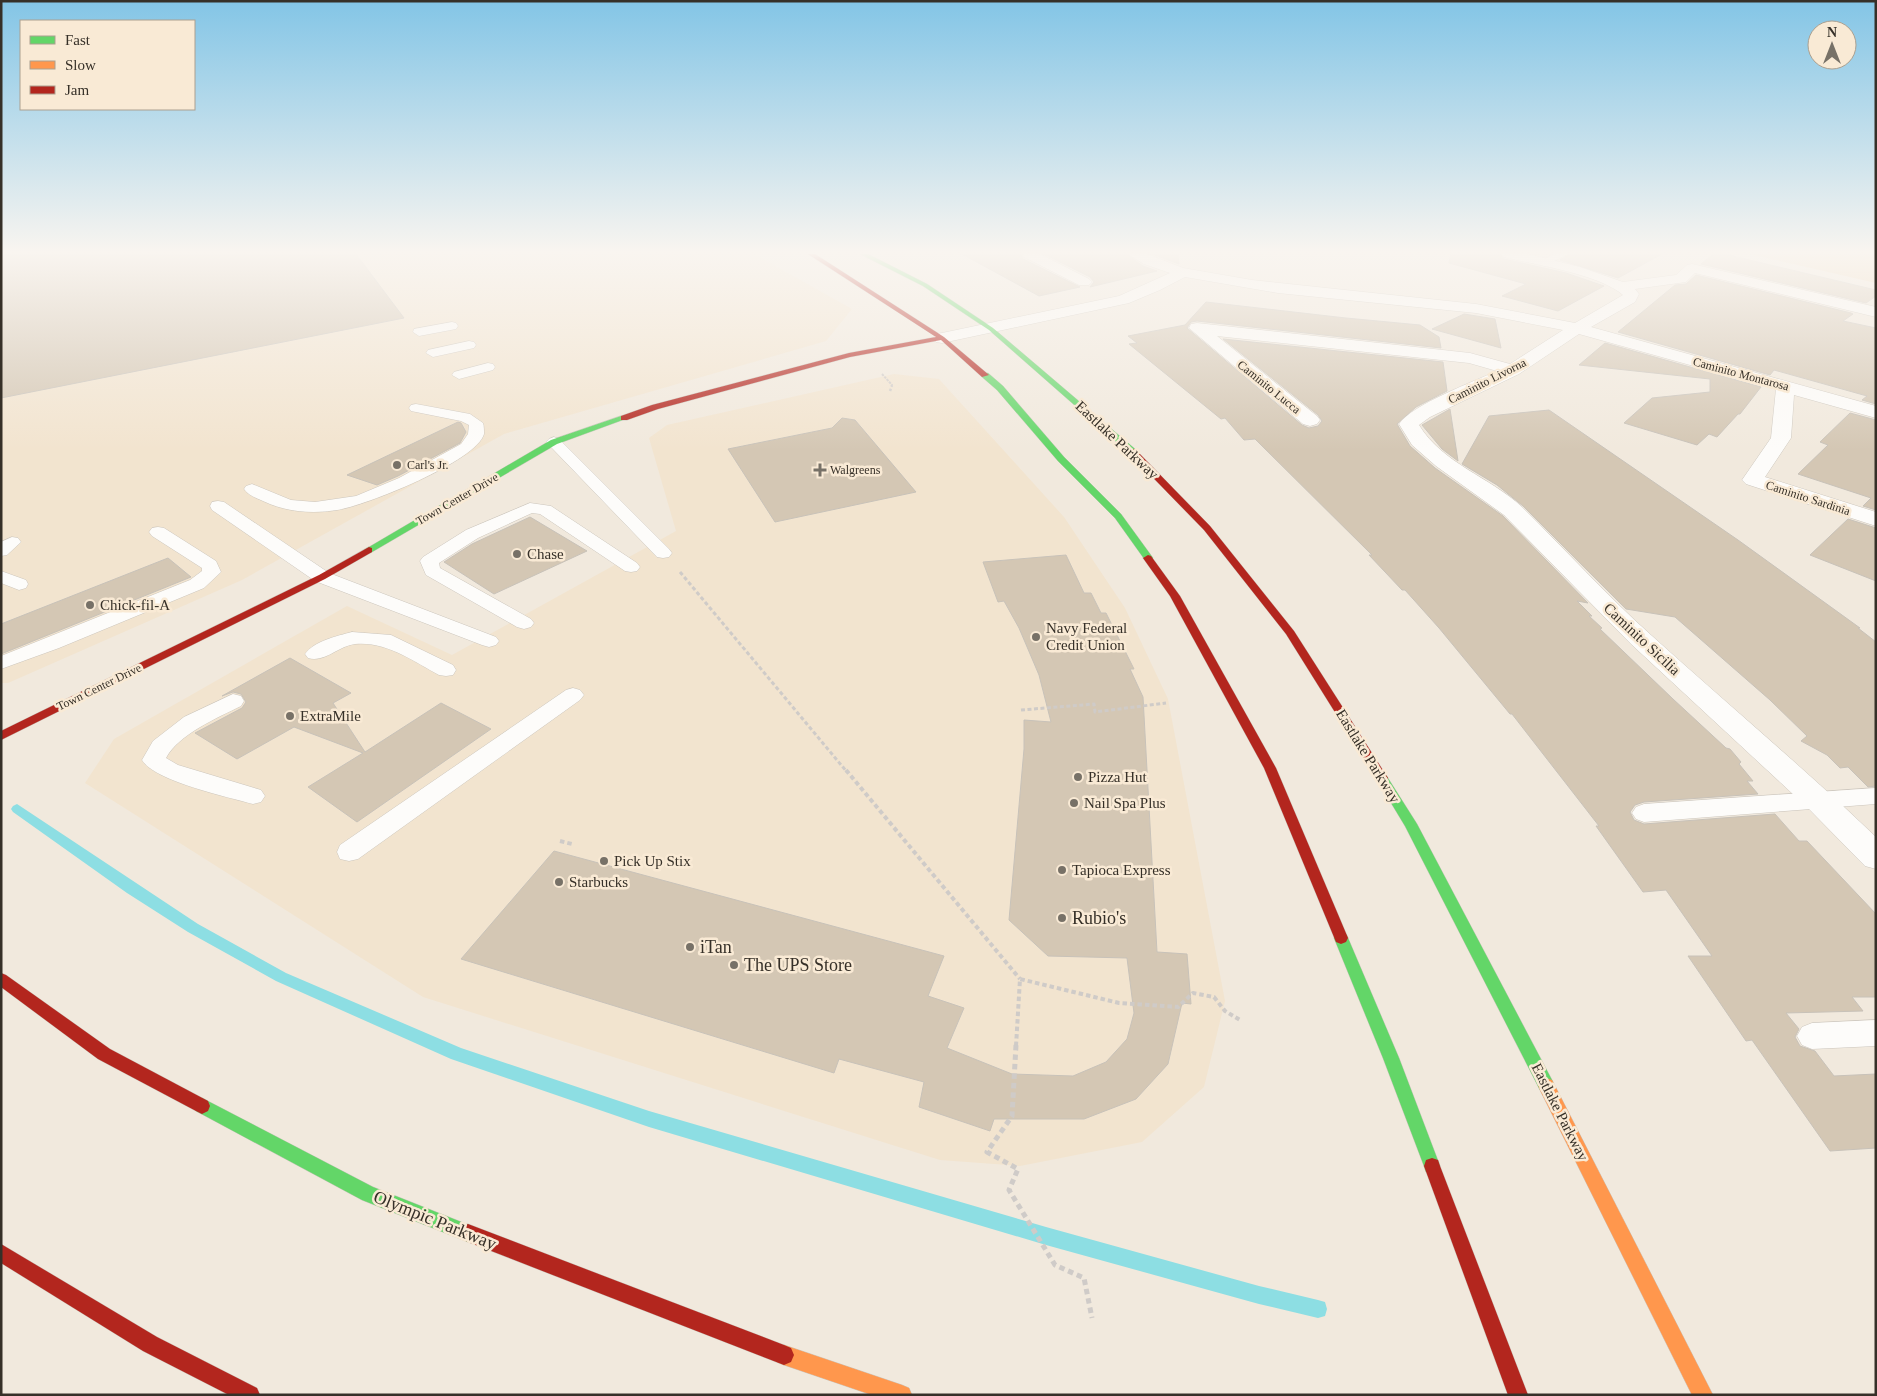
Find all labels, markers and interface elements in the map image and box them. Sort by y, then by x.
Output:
legend [20,20,195,110]
north arrow [1807,20,1857,70]
text: N [1827,25,1837,40]
text: Fast [65,32,91,48]
text: Slow [65,57,96,73]
text: Jam [65,82,89,98]
street label: Caminito Montarosa [1691,354,1791,394]
street label: Caminito Livorna [1446,355,1529,407]
street label: Caminito Lucca [1235,357,1304,417]
street label: Eastlake Parkway [1072,398,1162,483]
place label: Carl's Jr. [407,458,449,472]
marker: Carl's Jr. [391,459,403,471]
place label: Walgreens [830,463,881,477]
marker: Walgreens [814,464,826,476]
street label: Town Center Drive [413,470,501,528]
street label: Caminito Sardinia [1764,478,1852,518]
place label: Chase [527,546,564,562]
marker: Chase [511,548,523,560]
place label: Chick-fil-A [100,597,170,613]
marker: Chick-fil-A [84,599,96,611]
street label: Caminito Sicilia [1601,600,1684,678]
place label: Navy Federal Credit Union [1046,620,1127,653]
marker: Navy Federal Credit Union [1030,631,1042,643]
street label: Town Center Drive [54,660,144,714]
street label: Eastlake Parkway [1333,706,1403,806]
place label: ExtraMile [300,708,361,724]
marker: ExtraMile [284,710,296,722]
place label: Pizza Hut [1088,769,1148,785]
marker: Pizza Hut [1072,771,1084,783]
place label: Nail Spa Plus [1084,795,1166,811]
marker: Nail Spa Plus [1068,797,1080,809]
place label: Pick Up Stix [614,853,691,869]
marker: Pick Up Stix [598,855,610,867]
place label: Tapioca Express [1072,862,1171,878]
marker: Tapioca Express [1056,864,1068,876]
place label: Starbucks [569,874,628,890]
marker: Starbucks [553,876,565,888]
place label: Rubio's [1072,908,1126,928]
marker: Rubio's [1056,912,1068,924]
place label: iTan [700,937,732,957]
marker: iTan [684,941,696,953]
place label: The UPS Store [744,955,852,975]
marker: The UPS Store [728,959,740,971]
street label: Eastlake Parkway [1529,1061,1592,1164]
street label: Olympic Parkway [371,1186,499,1254]

